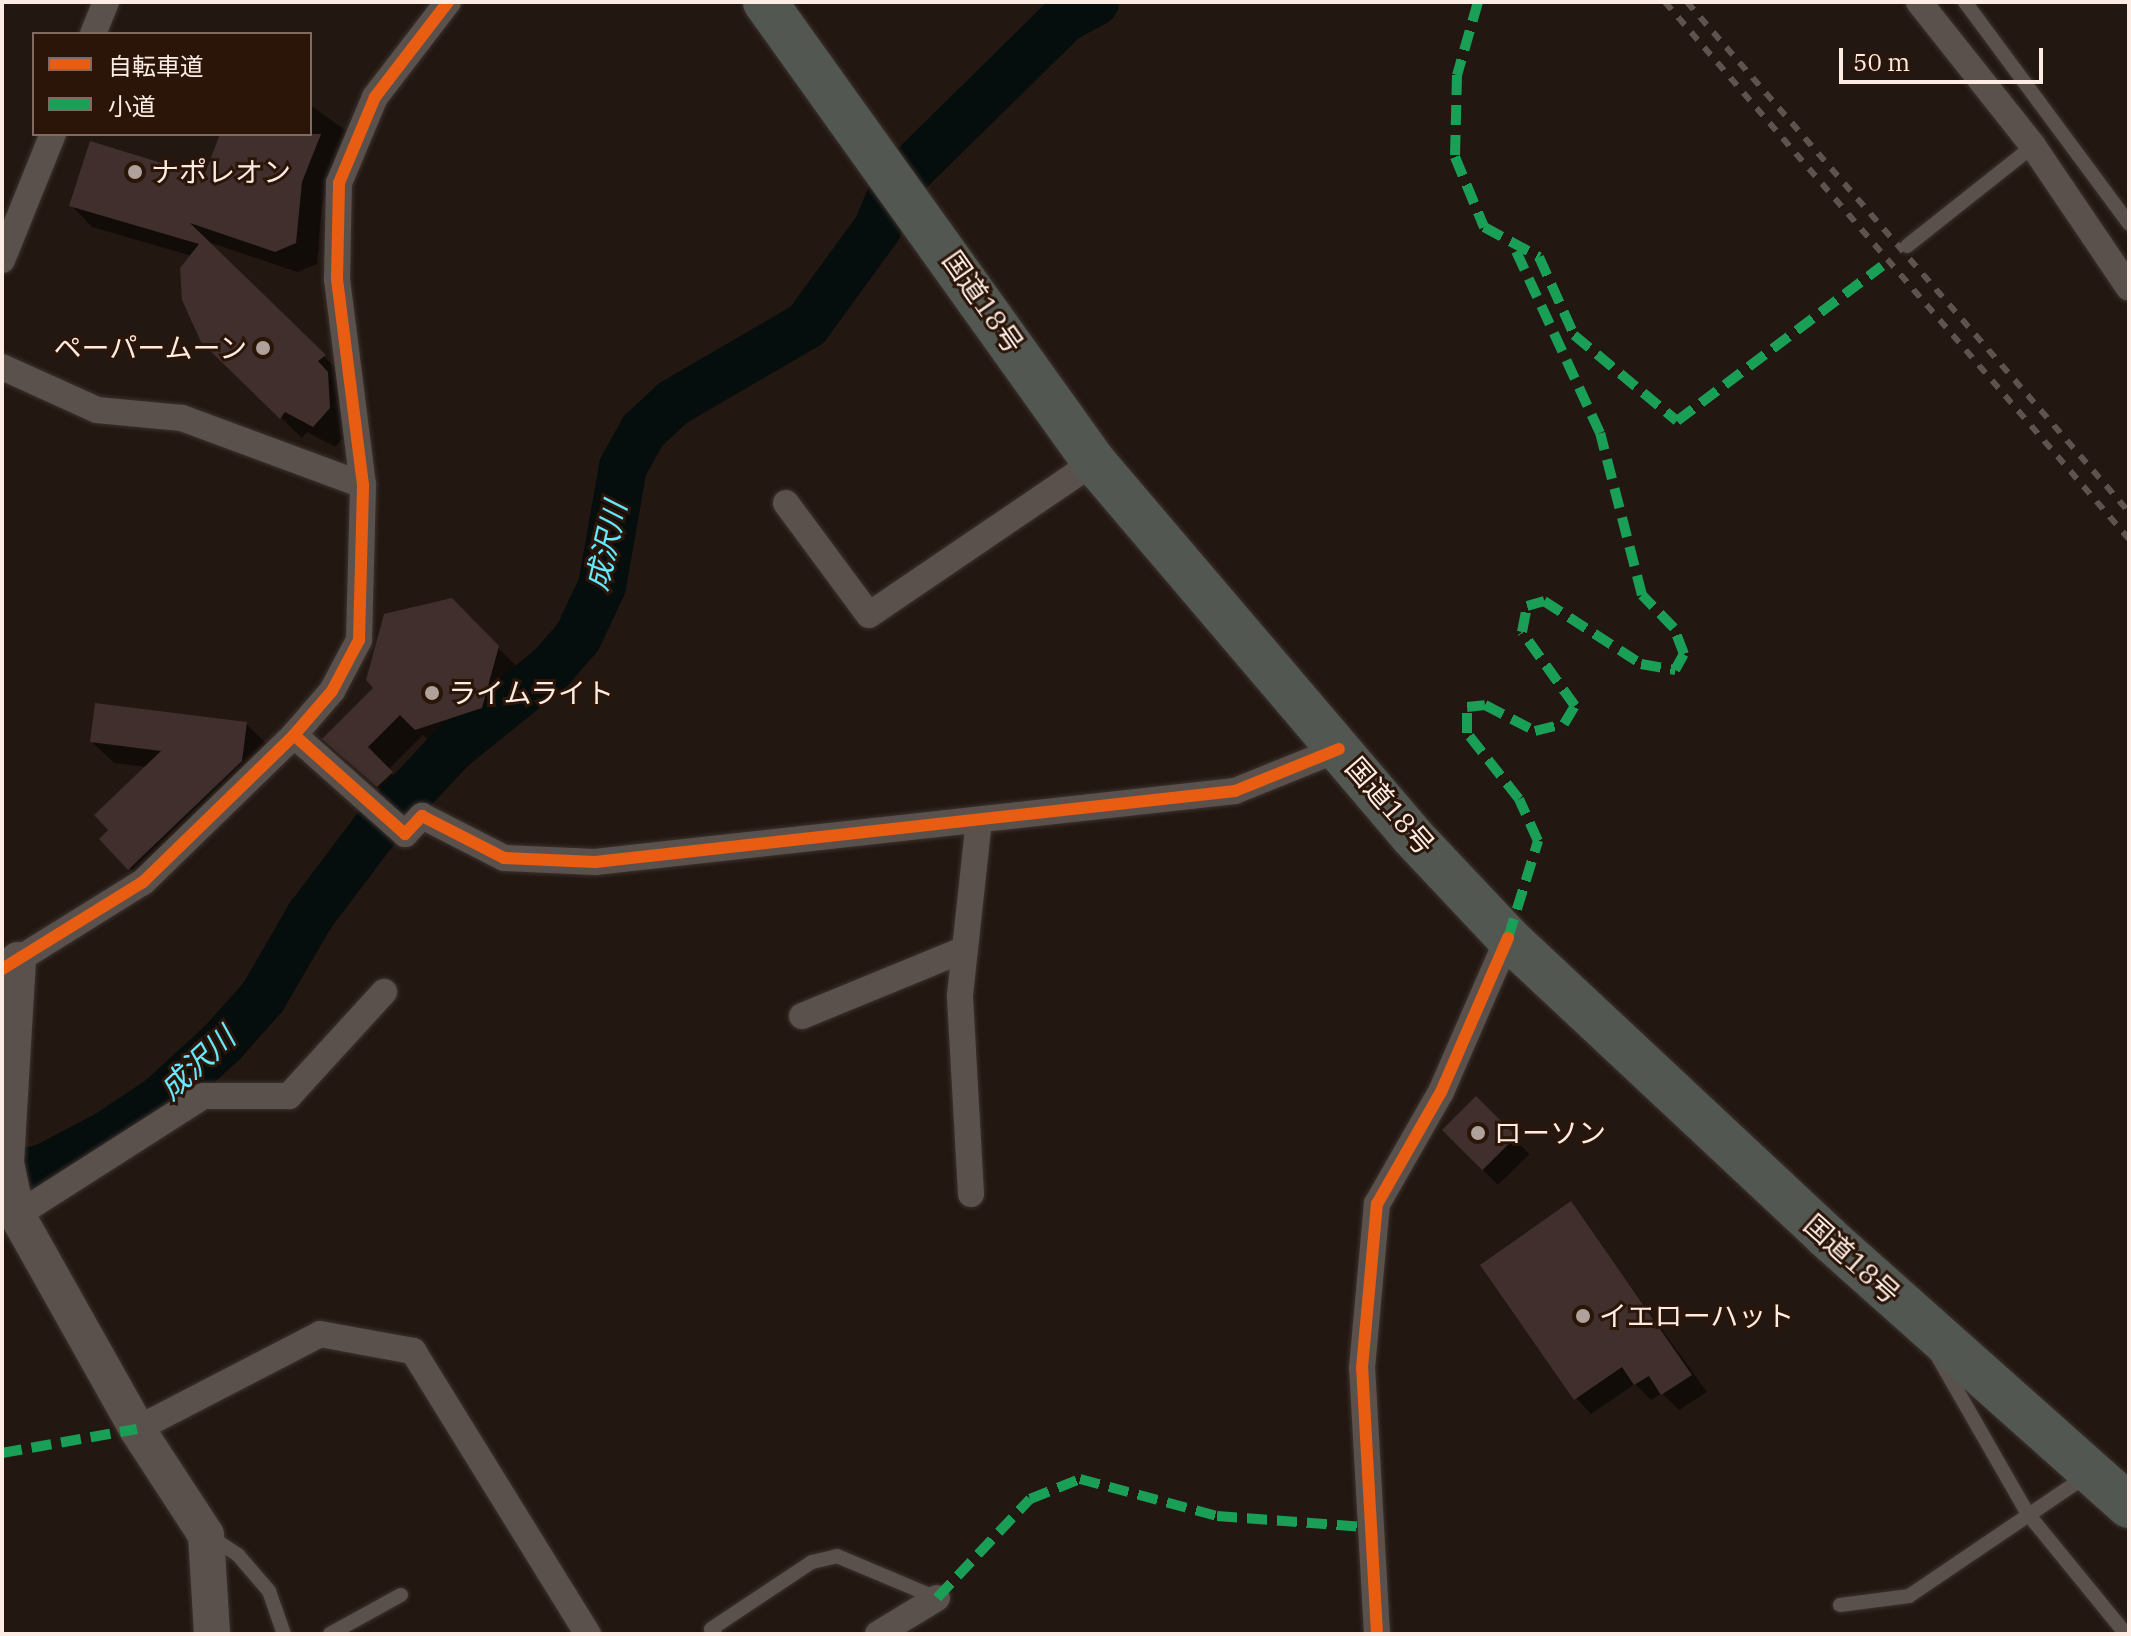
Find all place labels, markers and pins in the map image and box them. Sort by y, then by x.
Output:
place label: ナポレオン [151,155,291,189]
marker: ナポレオン [126,163,144,181]
place label: ペーパームーン [51,331,247,365]
marker: ペーパームーン [254,339,272,357]
place label: ライムライト [448,676,616,710]
marker: ライムライト [423,684,441,702]
place label: ローソン [1494,1116,1606,1150]
marker: ローソン [1469,1124,1487,1142]
place label: イエローハット [1599,1299,1795,1333]
marker: イエローハット [1574,1307,1592,1325]

